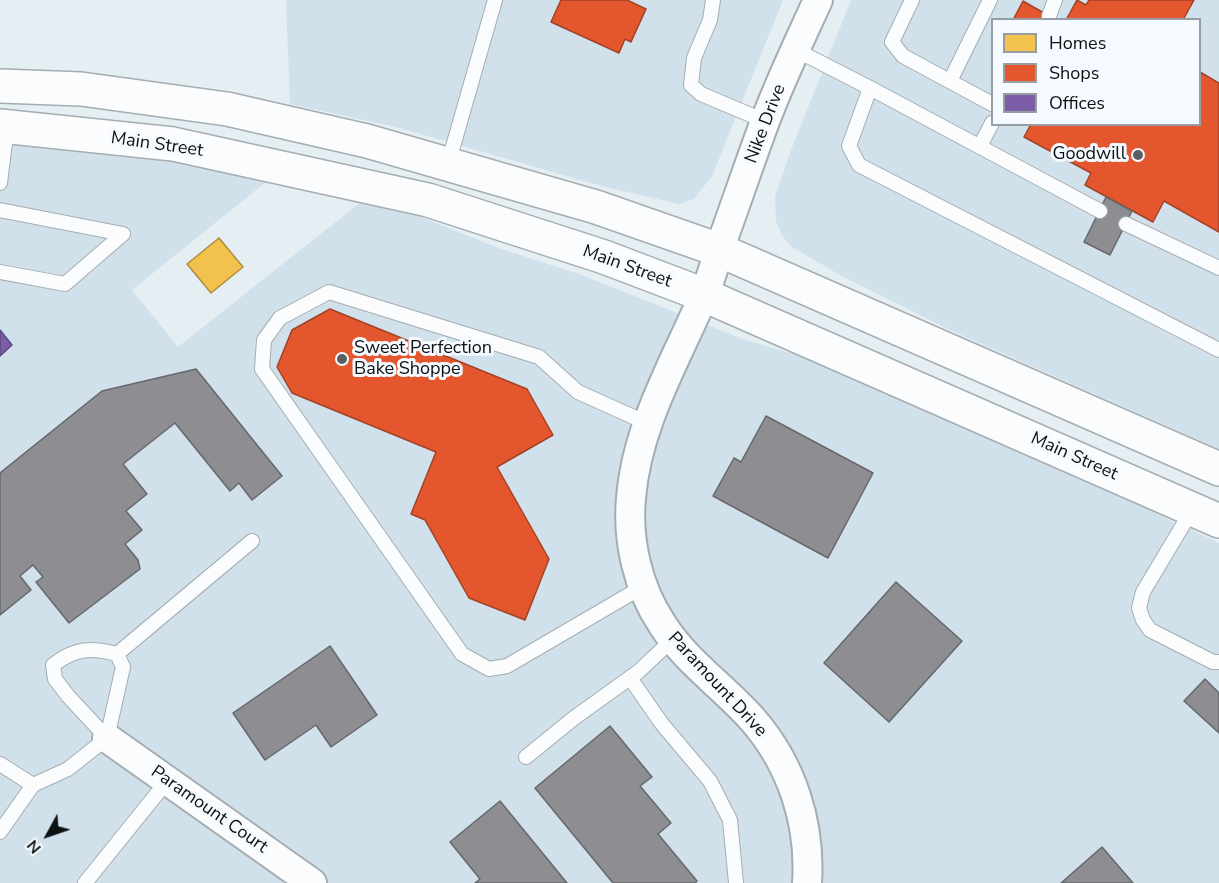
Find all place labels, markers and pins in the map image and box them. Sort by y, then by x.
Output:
place label: Goodwill [1052,144,1126,166]
marker: Goodwill [1131,148,1145,162]
place label: Sweet Perfection Bake Shoppe [354,338,492,380]
marker: Sweet Perfection Bake Shoppe [335,352,349,366]

